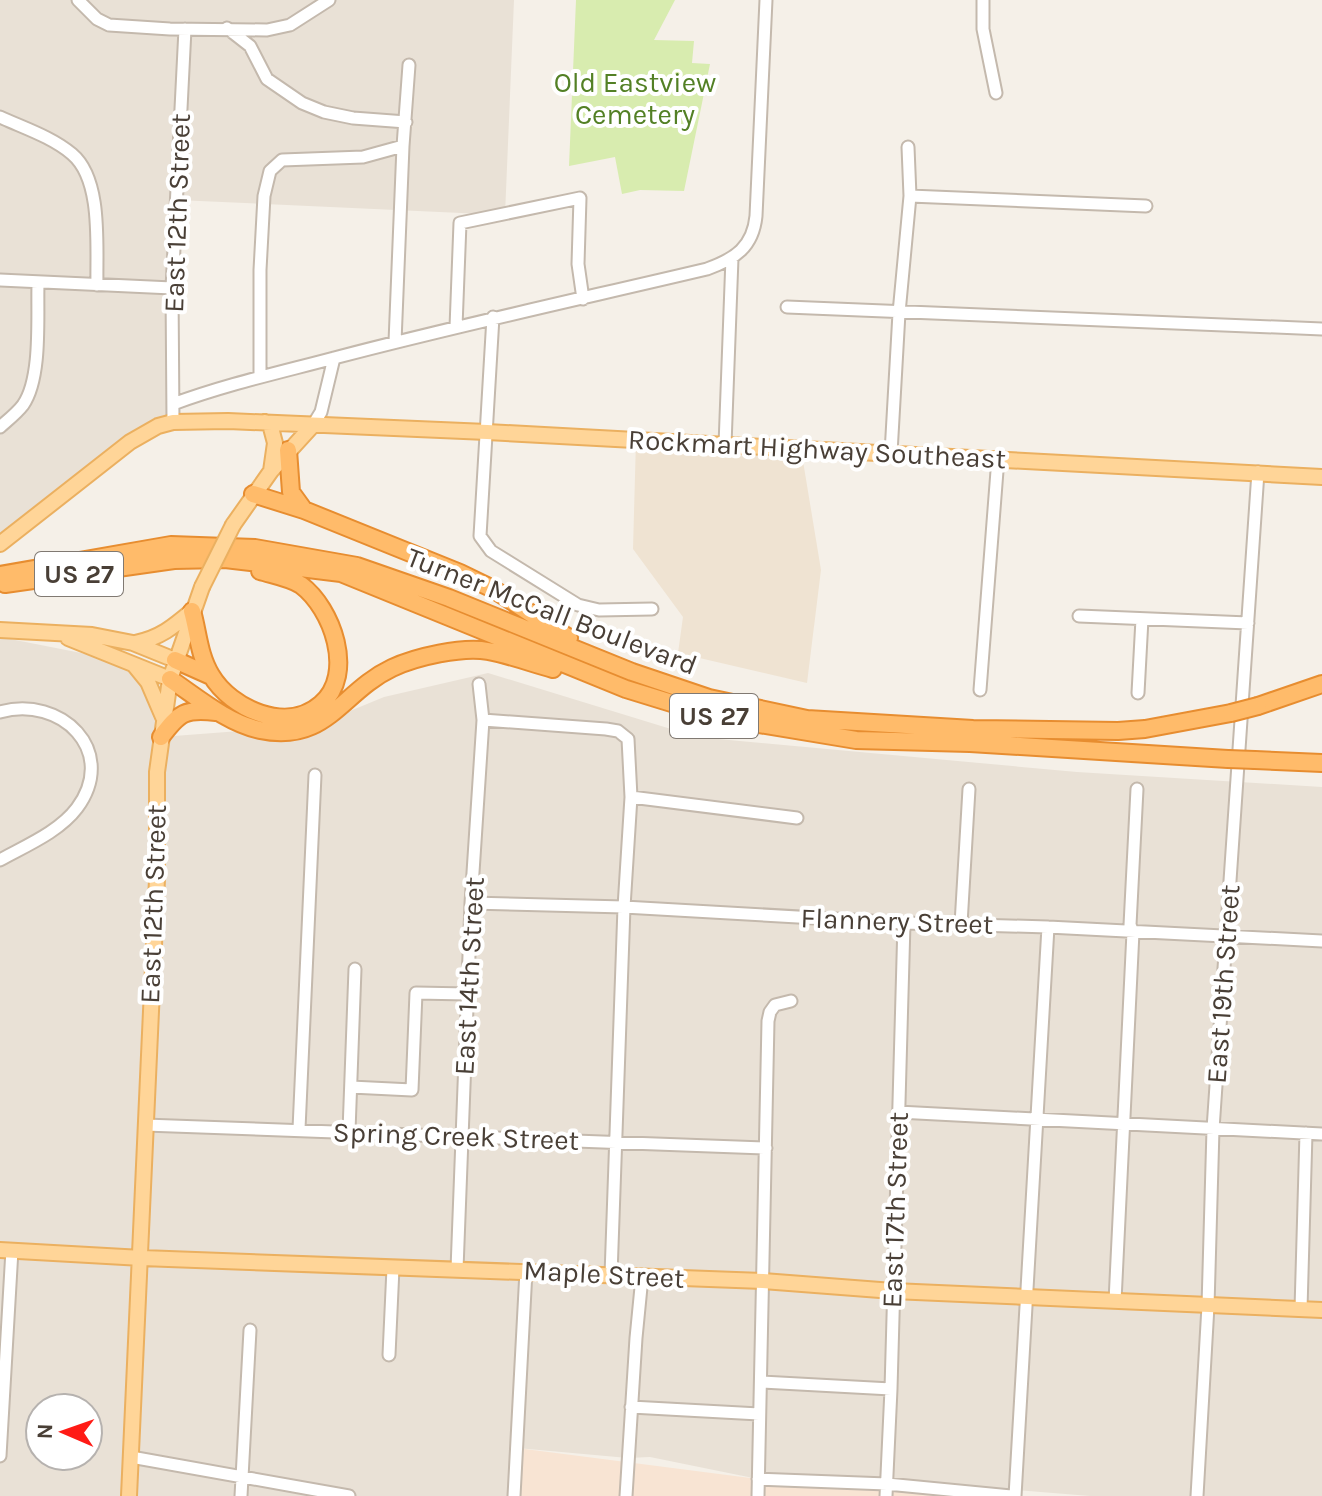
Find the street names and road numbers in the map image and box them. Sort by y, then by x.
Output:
street label: East 12th Street [157,113,197,313]
street label: Rockmart Highway Southeast [627,423,1007,475]
street label: Turner McCall Boulevard [402,540,702,682]
road number: US 27 [35,552,123,596]
road number: US 27 [670,694,758,738]
street label: East 12th Street [133,804,173,1004]
street label: East 14th Street [447,876,491,1076]
street label: East 19th Street [1200,883,1246,1085]
street label: Flannery Street [800,901,994,941]
street label: East 17th Street [875,1111,915,1309]
street label: Spring Creek Street [332,1115,580,1157]
street label: Maple Street [523,1253,685,1295]

